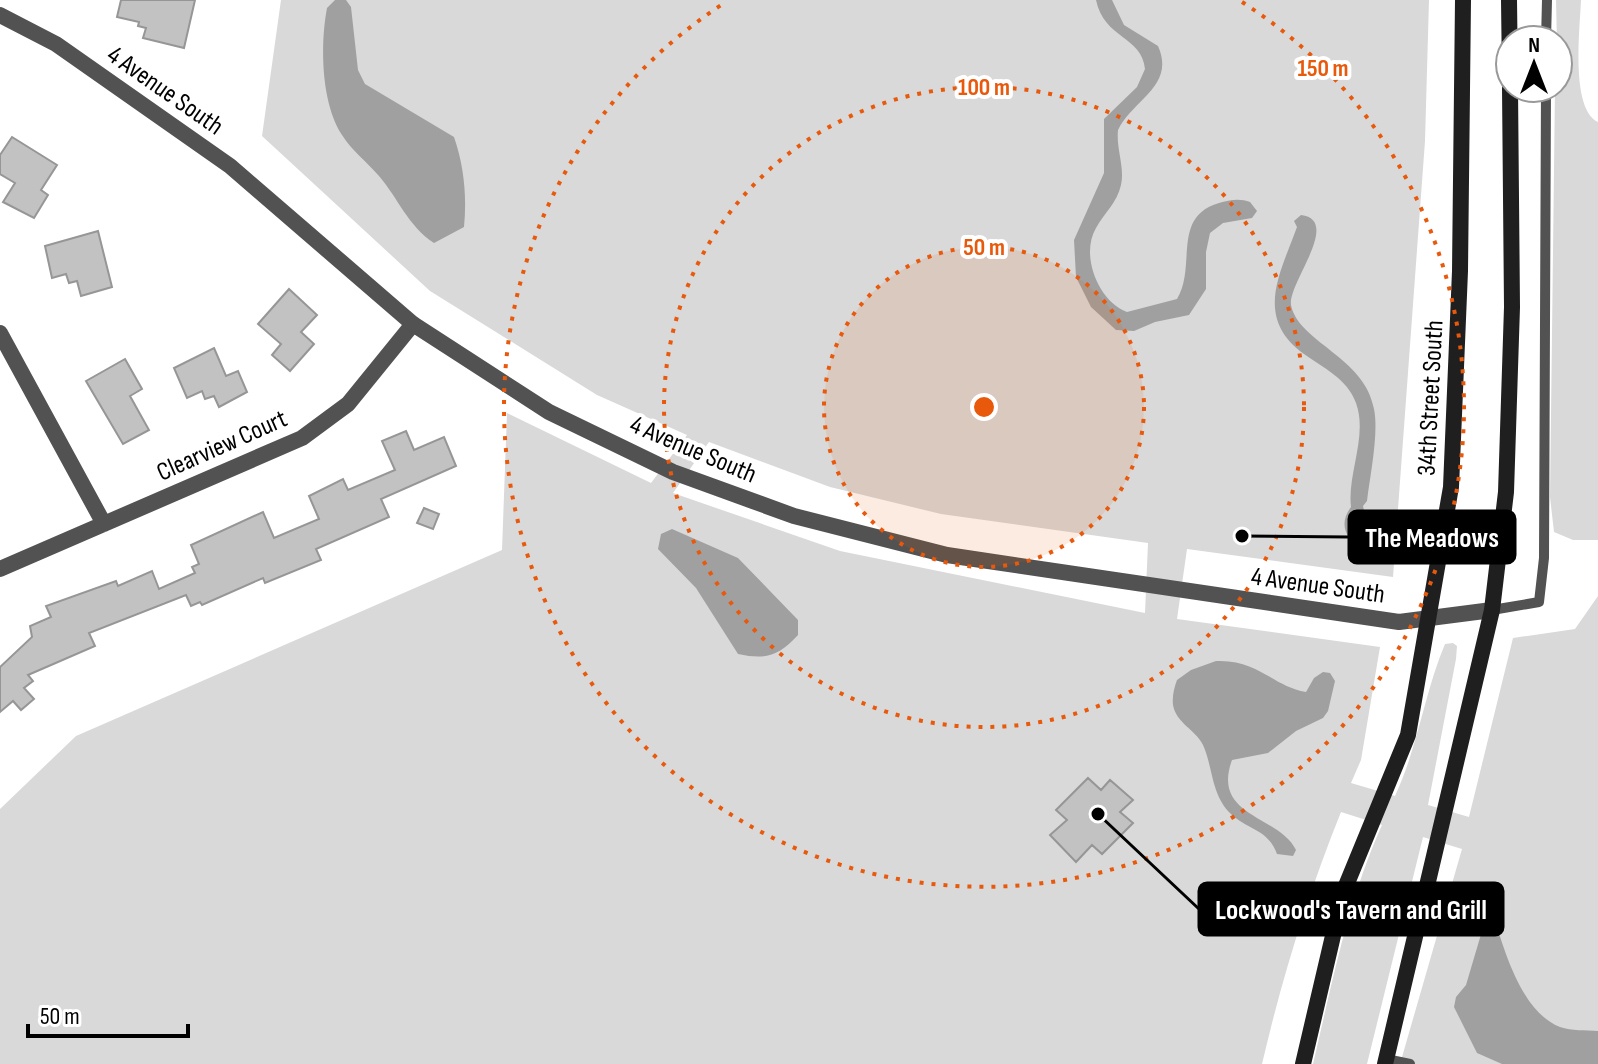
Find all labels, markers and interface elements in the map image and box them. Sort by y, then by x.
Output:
north arrow [1494,24,1574,104]
text: N [1528,32,1540,59]
street label: 4 Avenue South [101,40,229,142]
text: 150 m [1297,54,1349,83]
text: 100 m [958,73,1010,102]
text: 50 m [963,233,1005,262]
street label: 34th Street South [1411,319,1451,477]
centre of rings [970,393,998,421]
street label: Clearview Court [152,403,292,488]
street label: 4 Avenue South [625,409,761,491]
callout: The Meadows [1349,511,1515,563]
text: The Meadows [1365,522,1499,555]
street label: 4 Avenue South [1249,561,1387,611]
callout: Lockwood's Tavern and Grill [1199,883,1503,935]
text: Lockwood's Tavern and Grill [1215,894,1487,927]
scale bar [28,988,188,1038]
text: 50 m [40,1002,80,1031]

